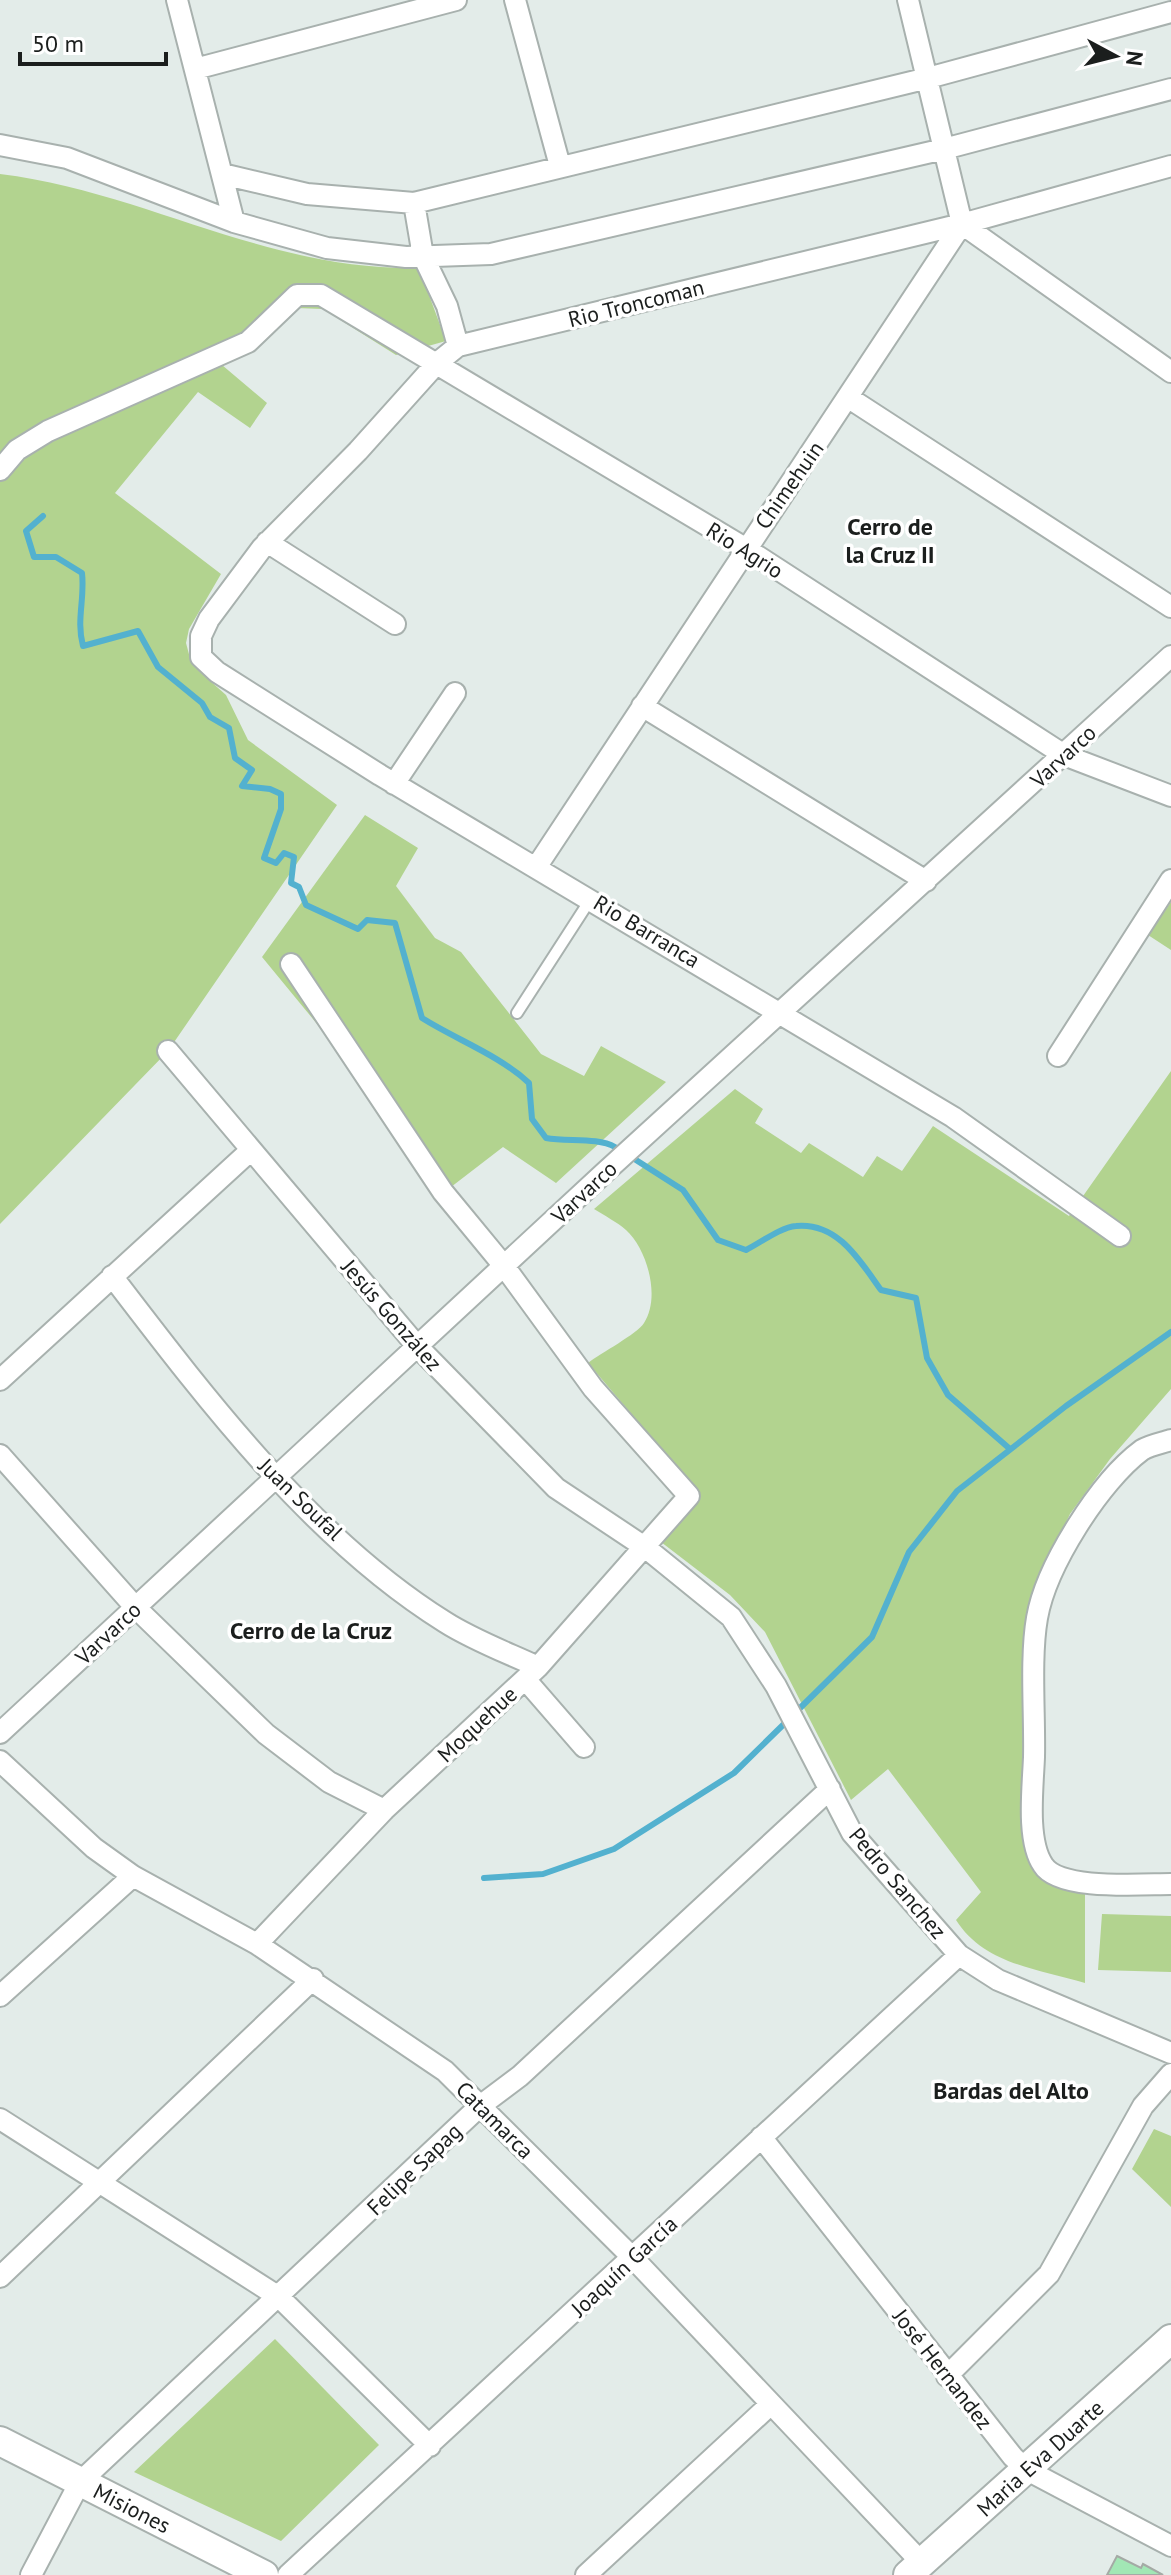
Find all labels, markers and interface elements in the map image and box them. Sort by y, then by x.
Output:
scale bar [20,16,166,66]
north arrow [1075,16,1155,96]
text: 50 m [32,28,84,59]
text: N [1120,50,1150,67]
street label: Rio Troncoman [565,273,707,333]
street label: Chimehuin [748,435,830,535]
district label: Cerro de la Cruz II [845,511,935,570]
street label: Rio Agrio [701,515,789,585]
street label: Varvarco [1023,718,1102,794]
street label: Rio Barranca [589,888,705,974]
street label: Varvarco [544,1154,623,1230]
street label: Jesús González [335,1253,448,1377]
street label: Juan Soufal [252,1451,350,1547]
street label: Varvarco [68,1595,147,1671]
district label: Cerro de la Cruz [230,1615,392,1646]
street label: Moquehue [431,1680,523,1768]
street label: Pedro Sanchez [843,1822,953,1944]
street label: Catamarca [450,2075,540,2165]
district label: Bardas del Alto [933,2075,1089,2106]
street label: Felipe Sapag [361,2117,467,2221]
street label: Joaquín García [564,2210,683,2323]
street label: José Hernandez [887,2302,999,2435]
street label: Maria Eva Duarte [971,2394,1109,2522]
street label: Misiones [89,2477,175,2539]

